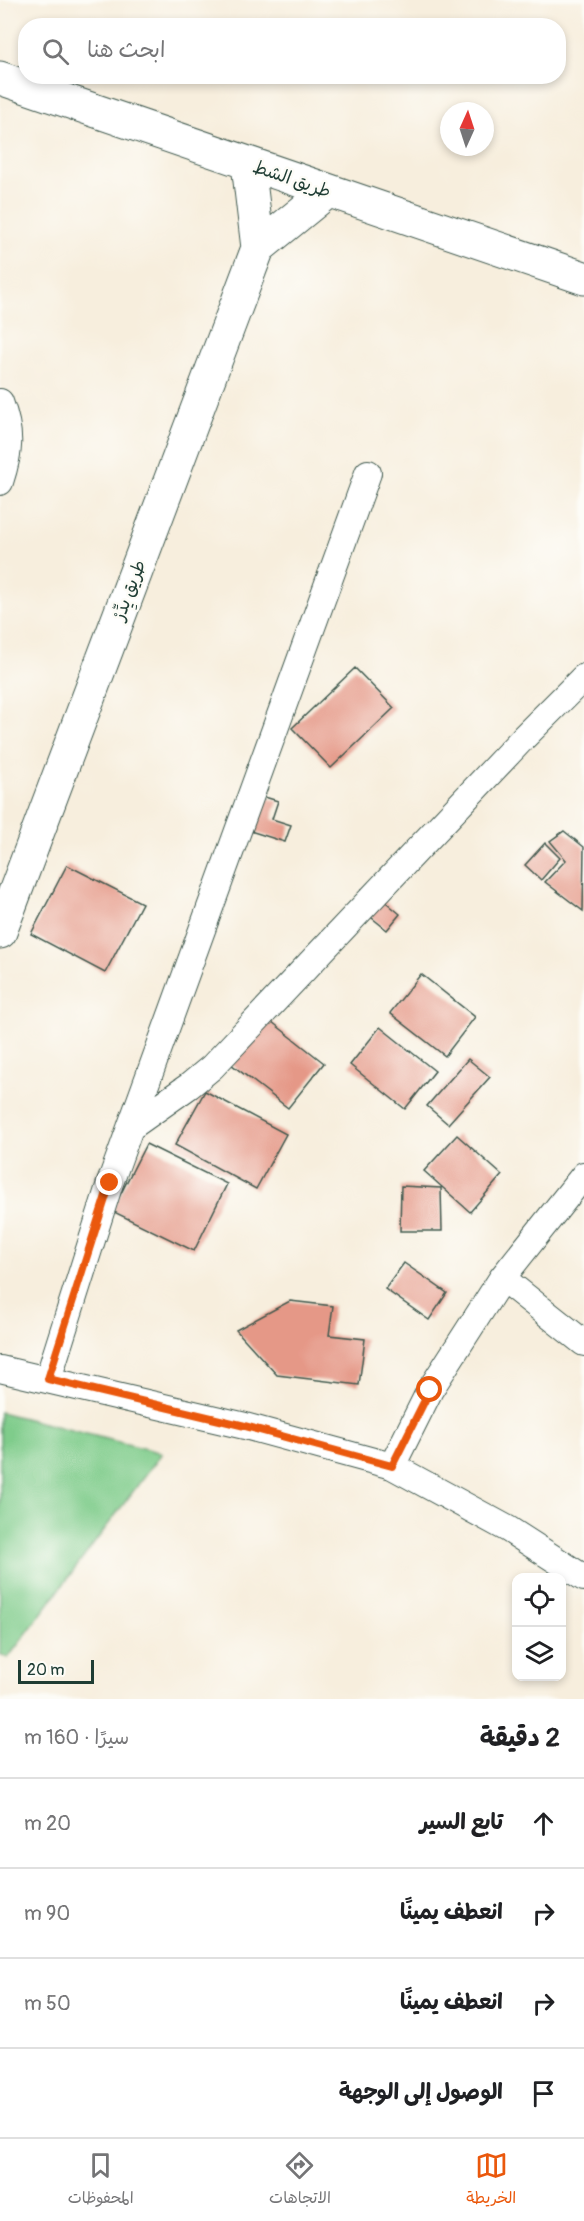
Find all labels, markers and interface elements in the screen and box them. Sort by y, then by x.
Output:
search box [18,18,566,84]
icon: search [39,35,72,68]
text: ابحث هنا [87,36,165,64]
north arrow [440,102,494,156]
street label: طريق الشط [250,155,334,204]
street label: طريق يِدِّرْ [107,557,153,626]
route end [96,1169,122,1195]
route start [416,1376,442,1402]
map controls [512,1573,566,1681]
button: locate [512,1573,566,1627]
button: layers [512,1627,566,1681]
scale bar [18,1657,94,1684]
text: 20 m [27,1660,65,1680]
text: 2 دقيقة [480,1722,560,1754]
text: سيرًا · 160 m [24,1725,129,1750]
icon: ahead [527,1807,560,1840]
text: تابع السير [420,1808,503,1836]
text: 20 m [24,1811,71,1836]
icon: right [527,1897,560,1930]
text: انعطف يمينًا [400,1898,503,1926]
text: 90 m [24,1901,70,1926]
icon: right [527,1987,560,2020]
text: انعطف يمينًا [400,1988,503,2016]
text: 50 m [24,1991,71,2016]
icon: arrive [527,2077,560,2110]
text: الوصول إلى الوجهة [339,2078,503,2106]
tab: المحفوظات [68,2149,134,2212]
tab: الاتجاهات [269,2149,331,2212]
tab: الخريطة [466,2149,516,2212]

